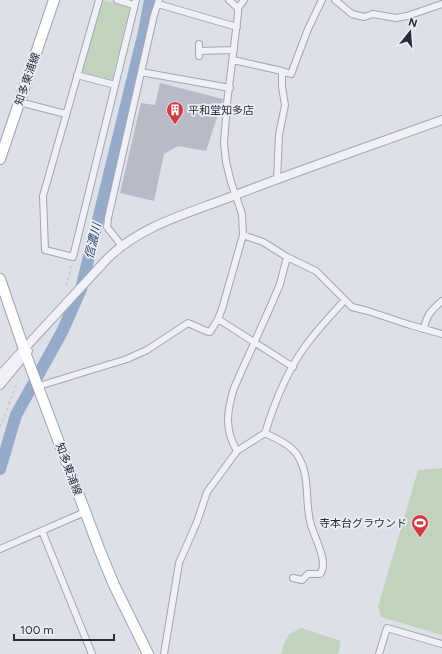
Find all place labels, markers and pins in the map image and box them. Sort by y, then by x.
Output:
building icon: 平和堂知多店 [165,100,185,125]
place label: 平和堂知多店 [188,104,254,117]
sports icon: 寺本台グラウンド [410,513,430,538]
place label: 寺本台グラウンド [319,517,407,530]

